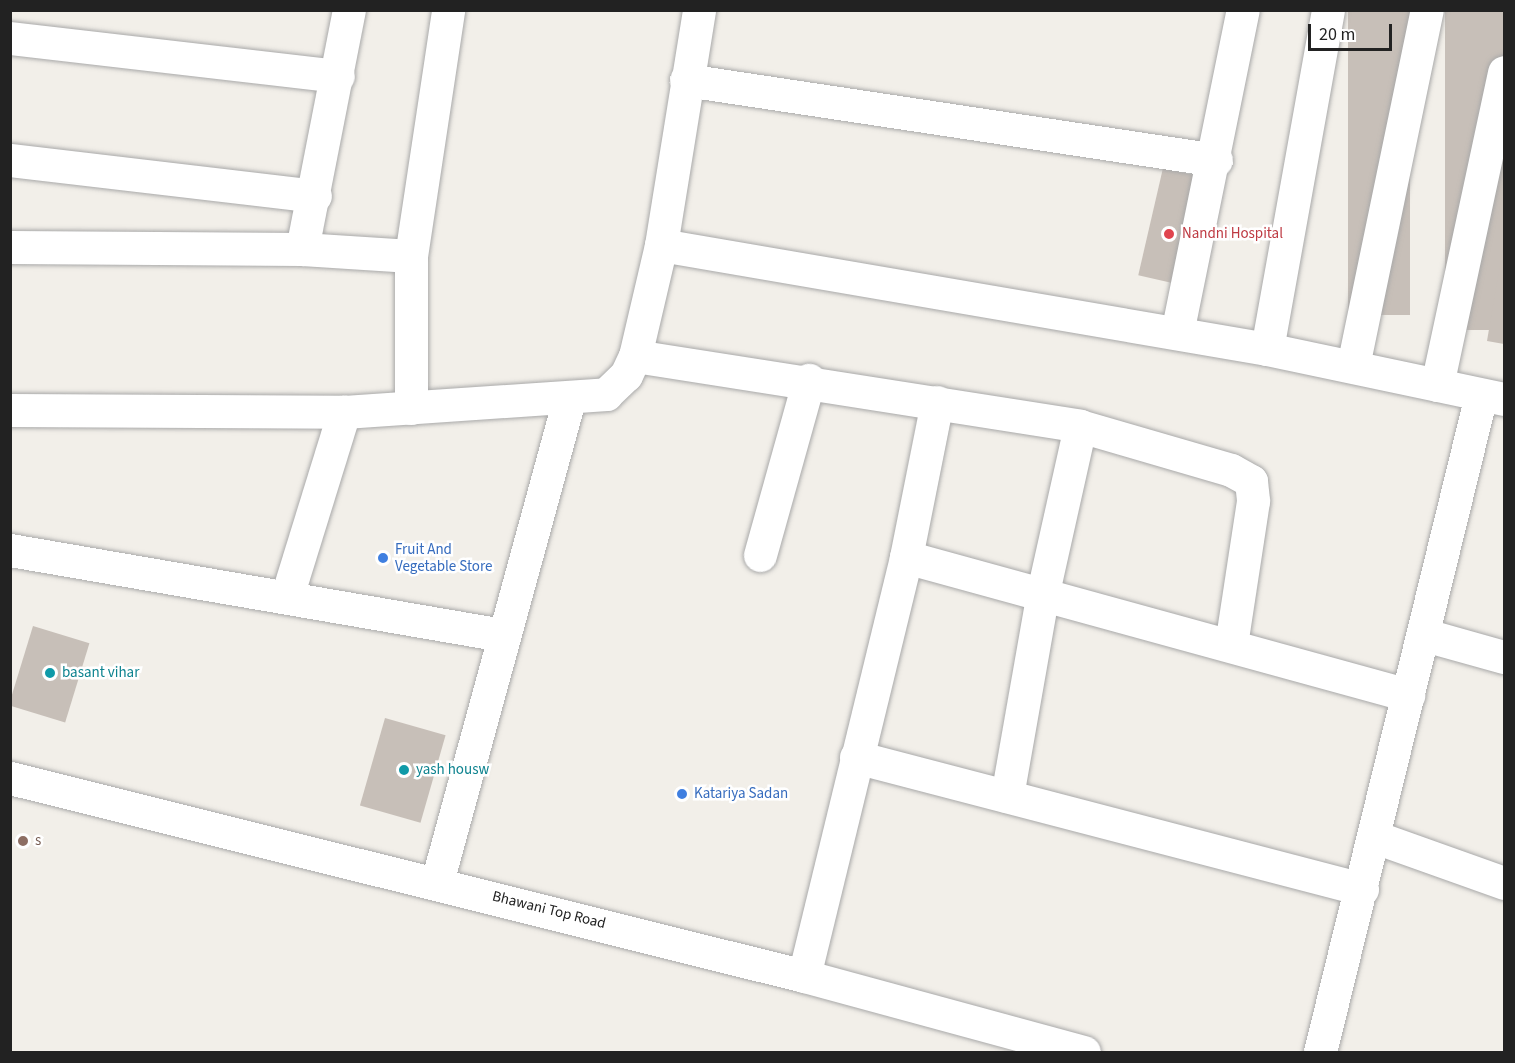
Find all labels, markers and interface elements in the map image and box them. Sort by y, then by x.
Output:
scale bar [1311,12,1395,50]
text: 20 m [1319,22,1355,47]
marker: Nandni Hospital [1160,225,1178,243]
place label: Nandni Hospital [1182,225,1283,243]
place label: Fruit And Vegetable Store [395,540,492,575]
marker: Fruit And Vegetable Store [376,551,390,565]
place label: basant vihar [62,664,139,682]
marker: basant vihar [43,666,57,680]
place label: yash housw [416,761,489,779]
marker: yash housw [397,763,411,777]
place label: Katariya Sadan [694,785,788,803]
marker: Katariya Sadan [675,787,689,801]
place label: s [35,832,41,850]
marker: s [16,834,30,848]
street label: Bhawani Top Road [490,887,608,933]

